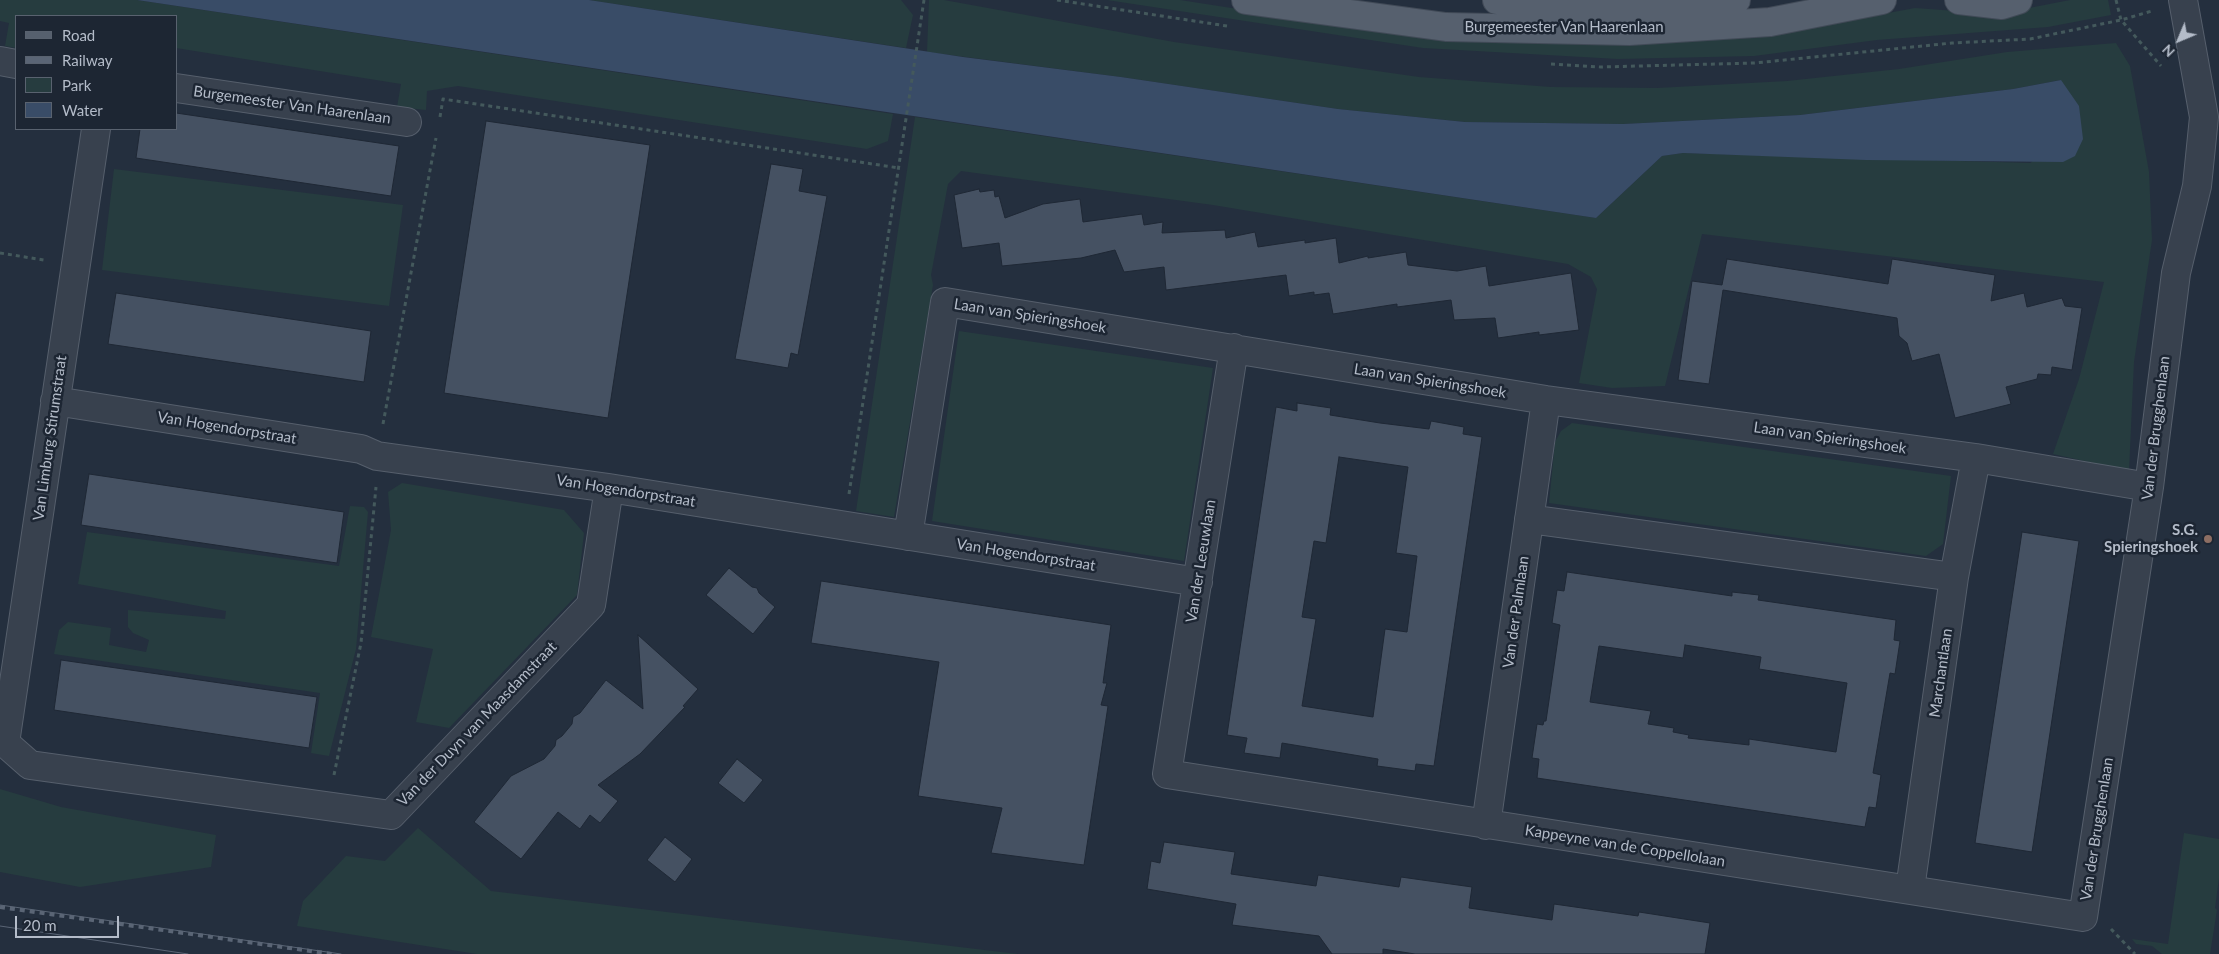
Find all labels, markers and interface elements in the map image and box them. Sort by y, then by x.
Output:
legend [15,15,178,130]
north arrow [2154,15,2204,65]
street label: Burgemeester Van Haarenlaan [1464,18,1664,36]
text: Road [62,26,95,44]
text: N [2158,41,2178,61]
text: Railway [62,51,113,69]
text: Park [62,76,91,94]
street label: Burgemeester Van Haarenlaan [192,82,392,128]
text: Water [62,101,103,119]
street label: Laan van Spieringshoek [952,295,1108,337]
street label: Van Limburg Stirumstraat [29,354,71,522]
street label: Van der Brugghenlaan [2138,355,2174,501]
street label: Laan van Spieringshoek [1352,360,1508,402]
street label: Van Hogendorpstraat [156,408,298,448]
street label: Laan van Spieringshoek [1752,418,1908,458]
street label: Van Hogendorpstraat [555,471,697,511]
street label: Van der Leeuwlaan [1182,498,1220,624]
place label: S.G. Spieringshoek [2104,521,2198,556]
marker: S.G. Spieringshoek [2202,533,2214,545]
street label: Van Hogendorpstraat [955,535,1097,575]
street label: Van der Palmlaan [1499,555,1533,669]
street label: Marchantlaan [1926,627,1956,719]
street label: Van der Duyn van Maasdamstraat [393,638,561,810]
street label: Van der Brugghenlaan [2077,756,2117,902]
street label: Kappeyne van de Coppellolaan [1524,821,1726,871]
scale bar [18,906,121,938]
text: 20 m [23,916,57,934]

